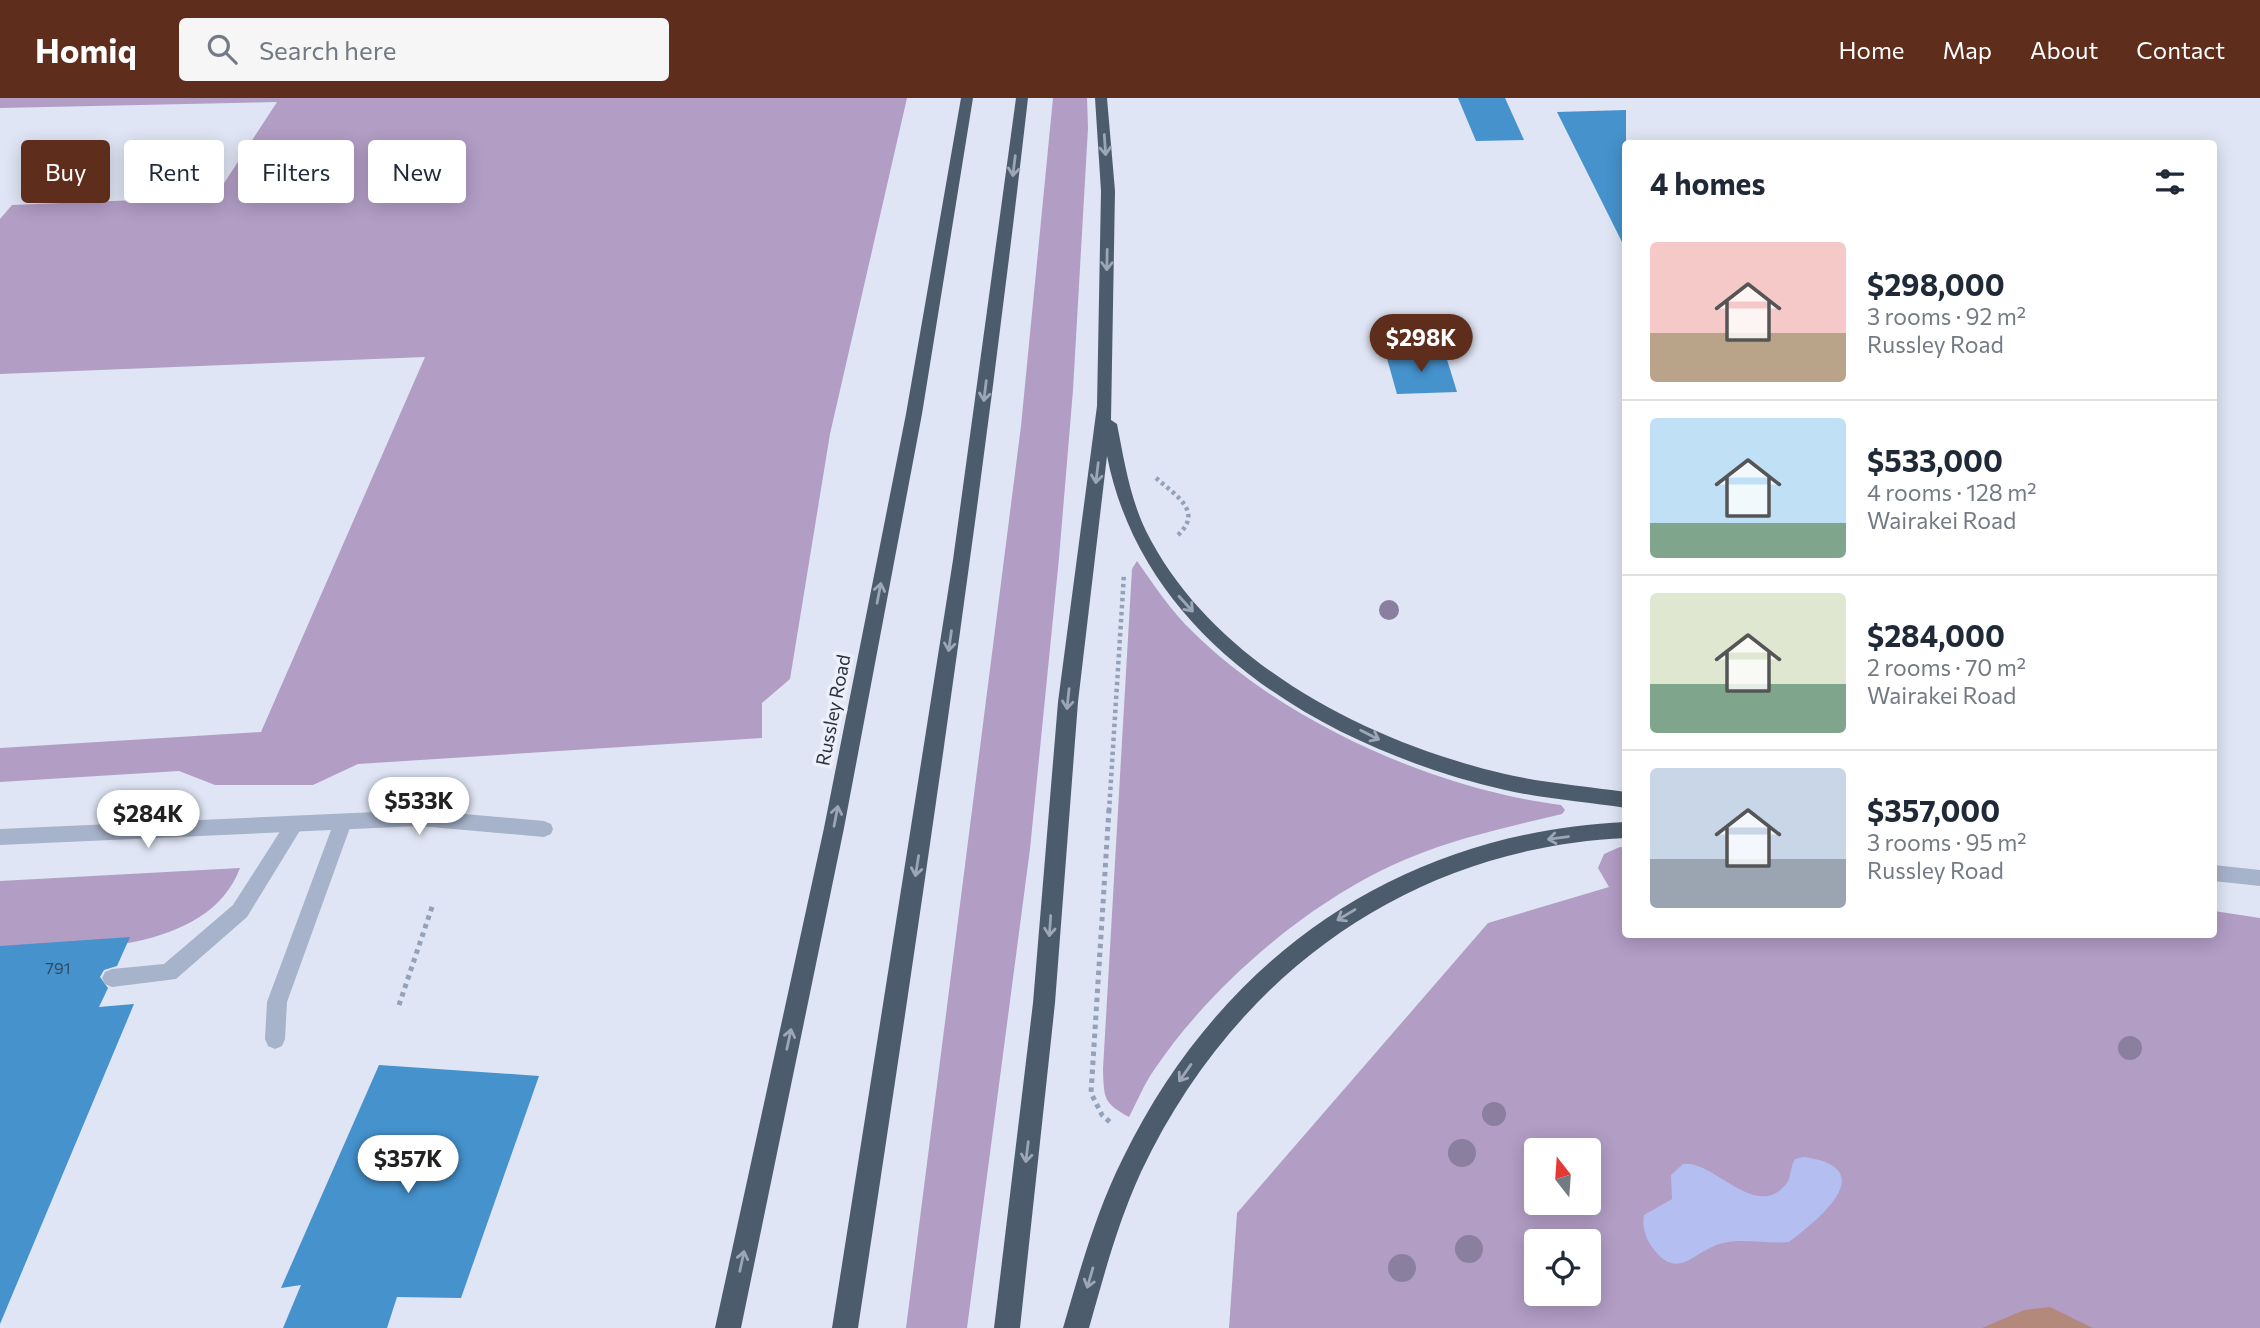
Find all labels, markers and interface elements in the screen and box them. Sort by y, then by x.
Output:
search box [179,18,669,81]
text: Homiq [35,29,137,70]
icon: search [203,30,241,68]
text: Search here [259,34,396,65]
text: Home [1839,35,1905,64]
text: Map [1943,35,1992,64]
text: About [2030,35,2098,64]
text: Contact [2136,35,2225,64]
one-way arrow [1098,133,1111,156]
chip: Buy [21,140,110,203]
chip: Rent [124,140,224,203]
chip: Filters [238,140,354,203]
chip: New [368,140,466,203]
one-way arrow [1008,154,1021,177]
icon: filters [2151,163,2189,201]
text: 4 homes [1650,164,1765,201]
one-way arrow [1100,248,1113,271]
text: $298,000 [1867,265,2005,302]
icon: home [1706,270,1790,354]
text: 3 rooms · 92 m² [1867,302,2026,330]
pin: $298K [1372,314,1470,374]
text: $298K [1386,323,1456,351]
text: Russley Road [1867,330,2004,358]
one-way arrow [979,380,992,402]
text: $533,000 [1867,441,2003,478]
icon: home [1706,446,1790,530]
one-way arrow [1090,462,1103,484]
text: 4 rooms · 128 m² [1867,478,2036,506]
text: Wairakei Road [1867,506,2016,534]
one-way arrow [873,582,887,605]
one-way arrow [1178,595,1194,613]
text: $284,000 [1867,616,2005,653]
icon: home [1706,621,1790,705]
one-way arrow [943,629,956,652]
street label: Russley Road [810,652,855,768]
text: 2 rooms · 70 m² [1867,653,2026,681]
text: Wairakei Road [1867,681,2016,709]
one-way arrow [1062,687,1075,710]
one-way arrow [1359,729,1380,743]
pin: $533K [370,778,468,837]
text: $533K [384,786,454,814]
pin: $284K [99,790,197,850]
text: $357,000 [1867,791,2000,828]
icon: home [1706,796,1790,880]
text: $284K [113,799,183,827]
one-way arrow [830,805,844,828]
text: 3 rooms · 95 m² [1867,828,2026,856]
one-way arrow [1547,831,1570,844]
one-way arrow [910,854,923,877]
text: Russley Road [1867,856,2004,884]
one-way arrow [1337,909,1357,923]
one-way arrow [1043,914,1056,937]
house number: 791 [46,958,70,977]
one-way arrow [783,1028,797,1051]
one-way arrow [1177,1063,1192,1082]
pin: $357K [359,1136,457,1195]
north arrow [1524,1138,1601,1214]
map controls [1524,1138,1601,1306]
one-way arrow [1021,1140,1034,1163]
text: $357K [374,1144,442,1172]
button: locate [1524,1229,1601,1306]
one-way arrow [736,1250,750,1273]
one-way arrow [1083,1267,1096,1289]

